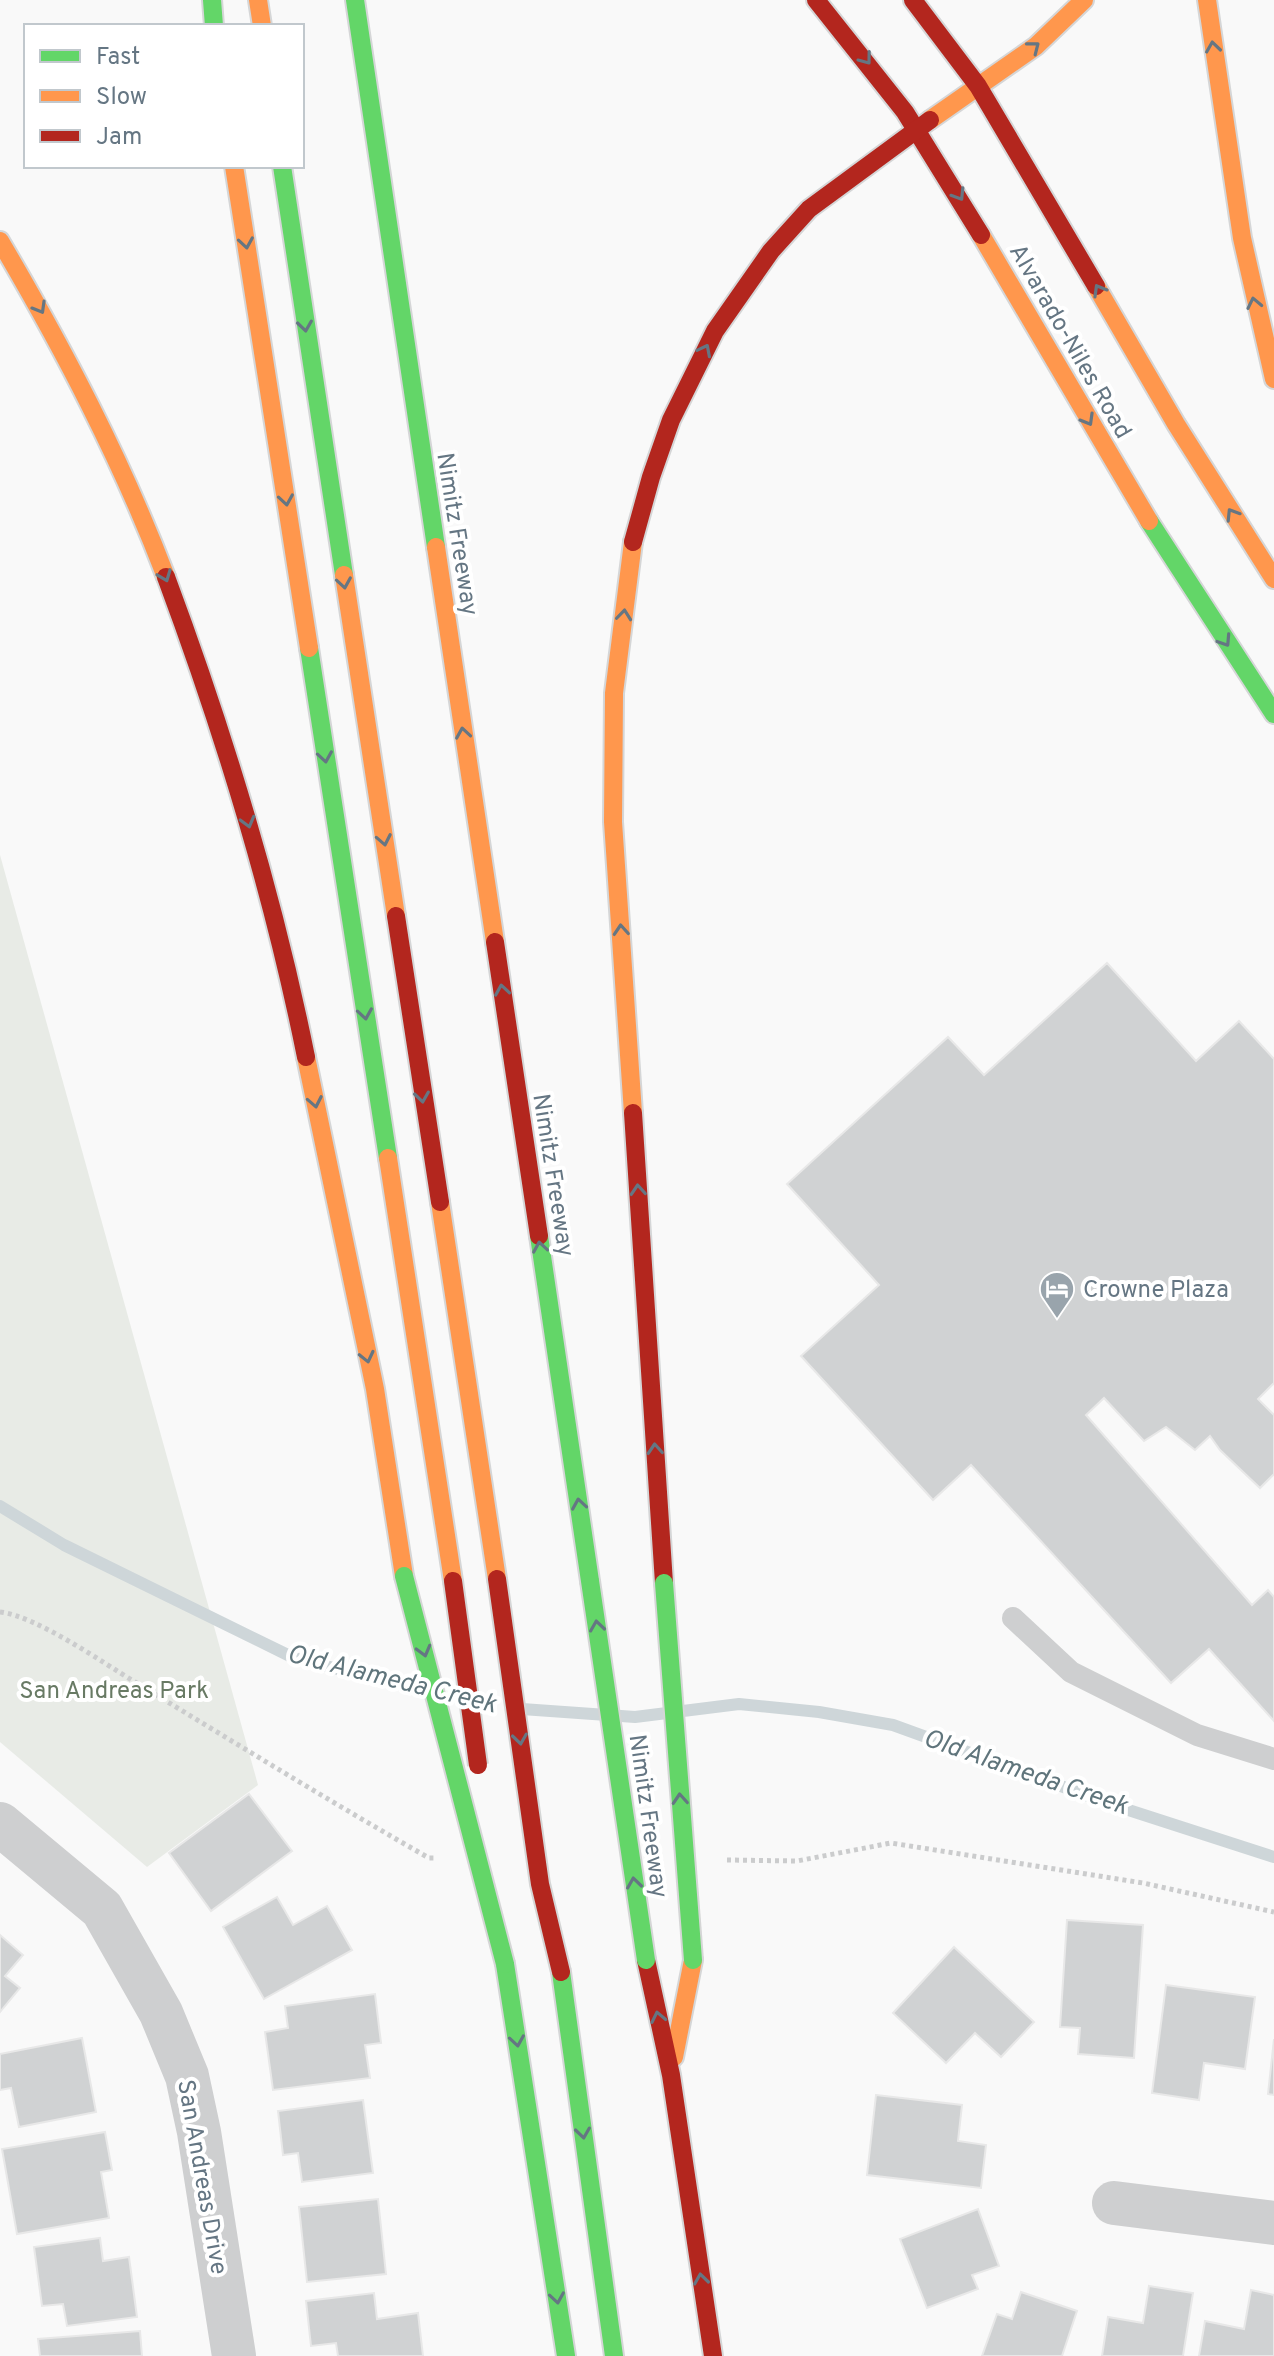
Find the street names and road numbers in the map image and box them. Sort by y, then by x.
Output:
street label: Alvarado-Niles Road [1001,239,1137,445]
street label: Nimitz Freeway [428,451,484,618]
street label: Nimitz Freeway [524,1092,580,1259]
street label: Nimitz Freeway [621,1733,673,1900]
street label: San Andreas Drive [169,2078,233,2277]

